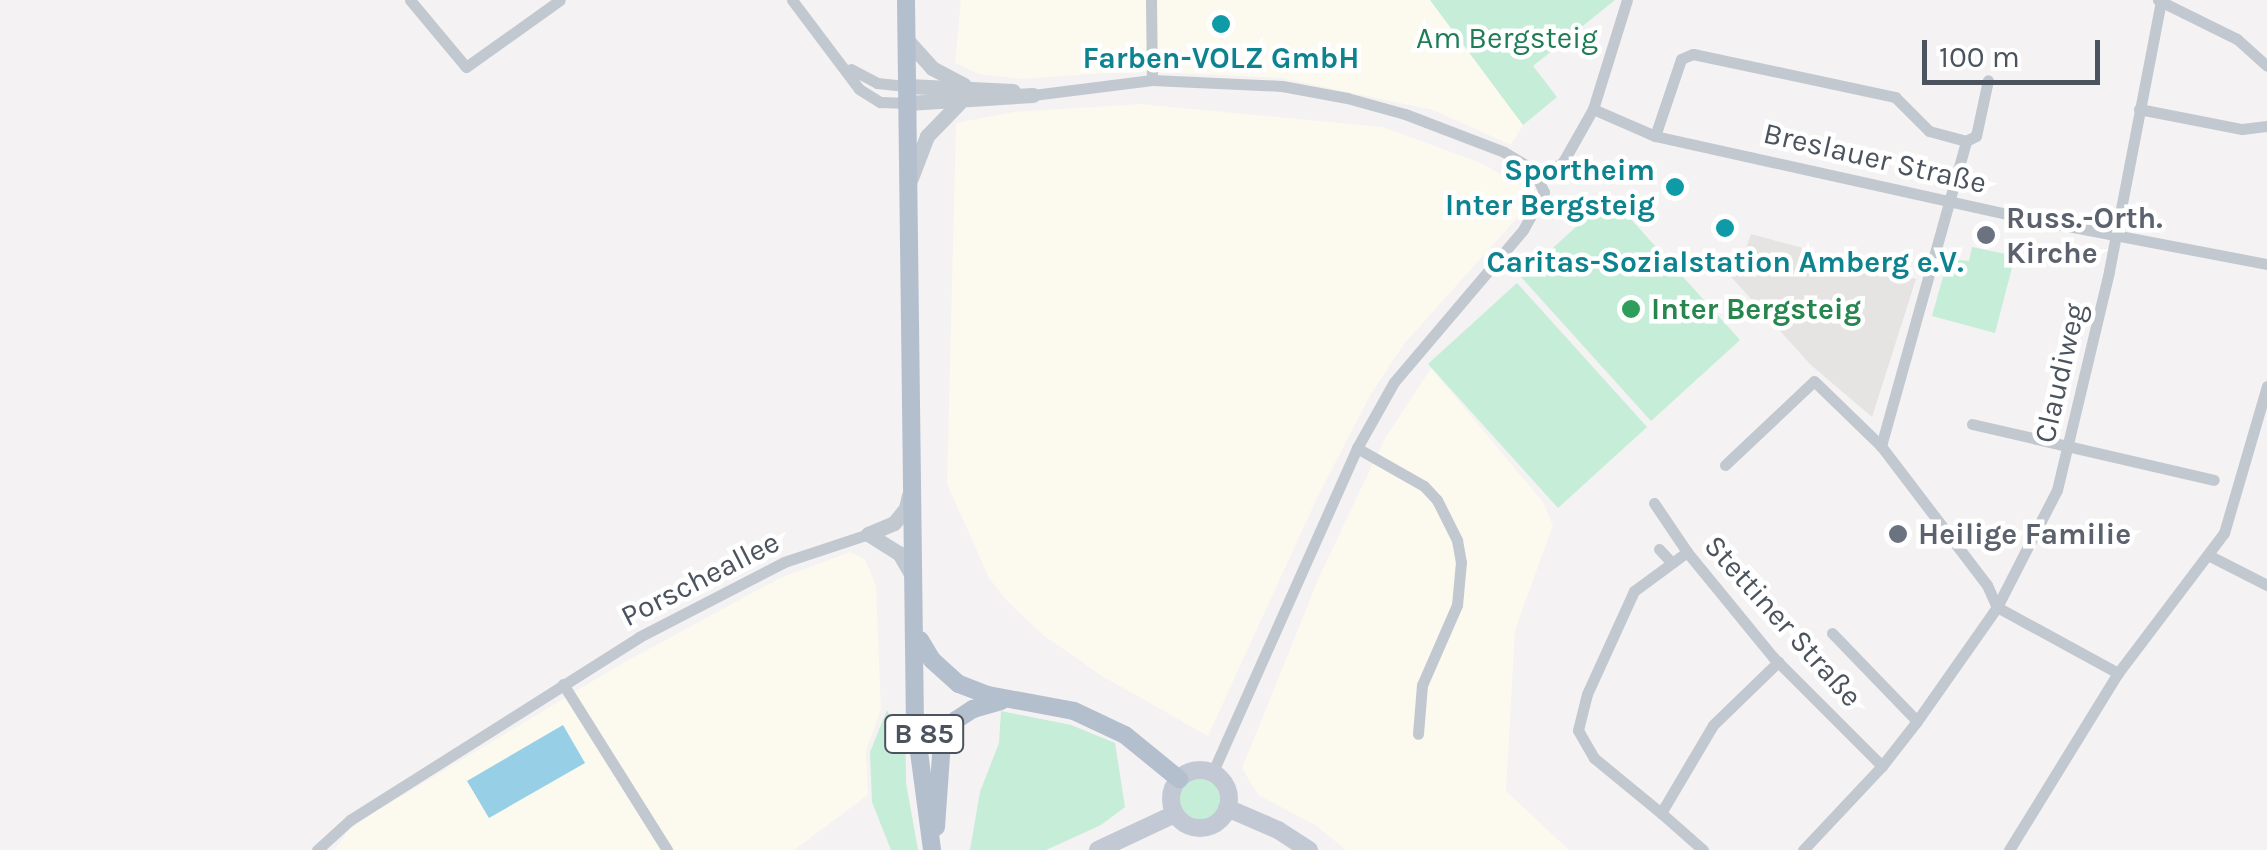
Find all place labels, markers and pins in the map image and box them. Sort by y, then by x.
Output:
marker: Farben-VOLZ GmbH [1210,13,1232,35]
place label: Farben-VOLZ GmbH [1083,40,1359,76]
place label: Sportheim Inter Bergsteig [1445,152,1655,222]
marker: Sportheim Inter Bergsteig [1664,176,1686,198]
place label: Russ.-Orth. Kirche [2006,200,2163,270]
marker: Caritas-Sozialstation Amberg e.V. [1714,217,1736,239]
marker: Russ.-Orth. Kirche [1975,224,1997,246]
place label: Caritas-Sozialstation Amberg e.V. [1486,244,1964,280]
place label: Inter Bergsteig [1651,291,1861,327]
marker: Inter Bergsteig [1620,298,1642,320]
place label: Heilige Familie [1918,516,2131,552]
marker: Heilige Familie [1887,523,1909,545]

